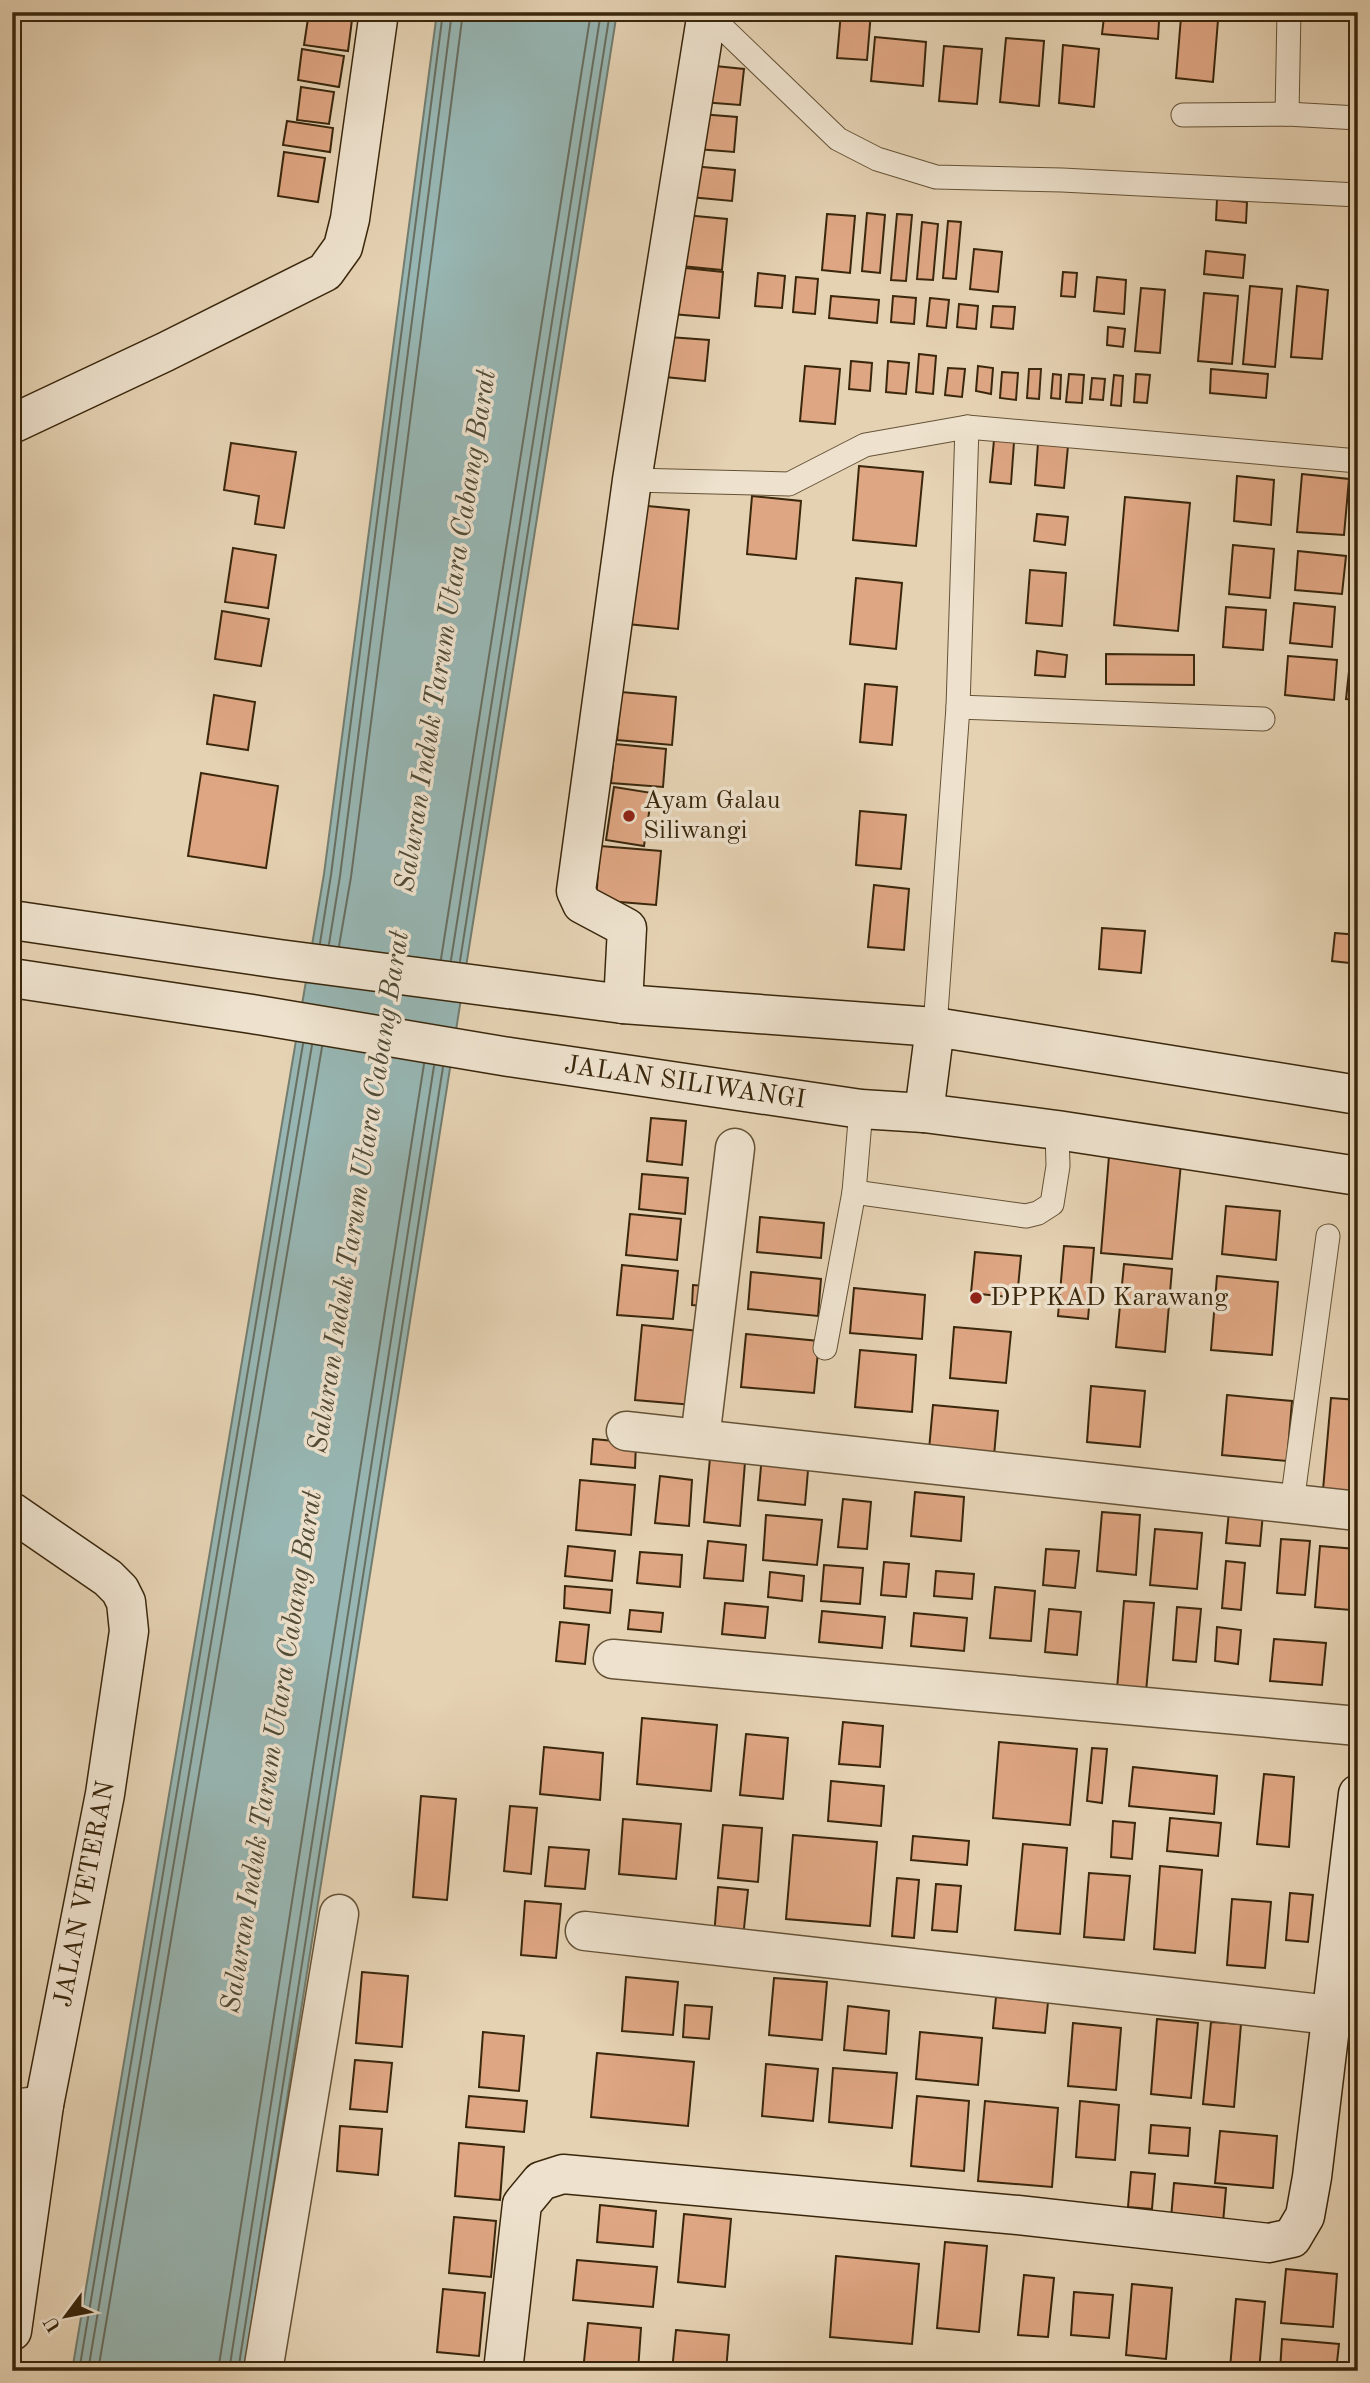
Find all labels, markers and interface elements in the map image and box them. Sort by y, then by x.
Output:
water label: Saluran Induk Tarum Utara Cabang Barat [392,367,502,894]
place label: Ayam Galau Siliwangi [643,788,781,844]
marker: Ayam Galau Siliwangi [621,808,637,824]
water label: Saluran Induk Tarum Utara Cabang Barat [305,928,415,1455]
street label: JALAN SILIWANGI [562,1052,807,1114]
place label: DPPKAD Karawang [990,1285,1228,1311]
marker: DPPKAD Karawang [968,1290,984,1306]
water label: Saluran Induk Tarum Utara Cabang Barat [218,1488,328,2015]
street label: JALAN VETERAN [50,1779,120,2009]
north arrow [32,2282,102,2352]
text: U [42,2312,66,2335]

